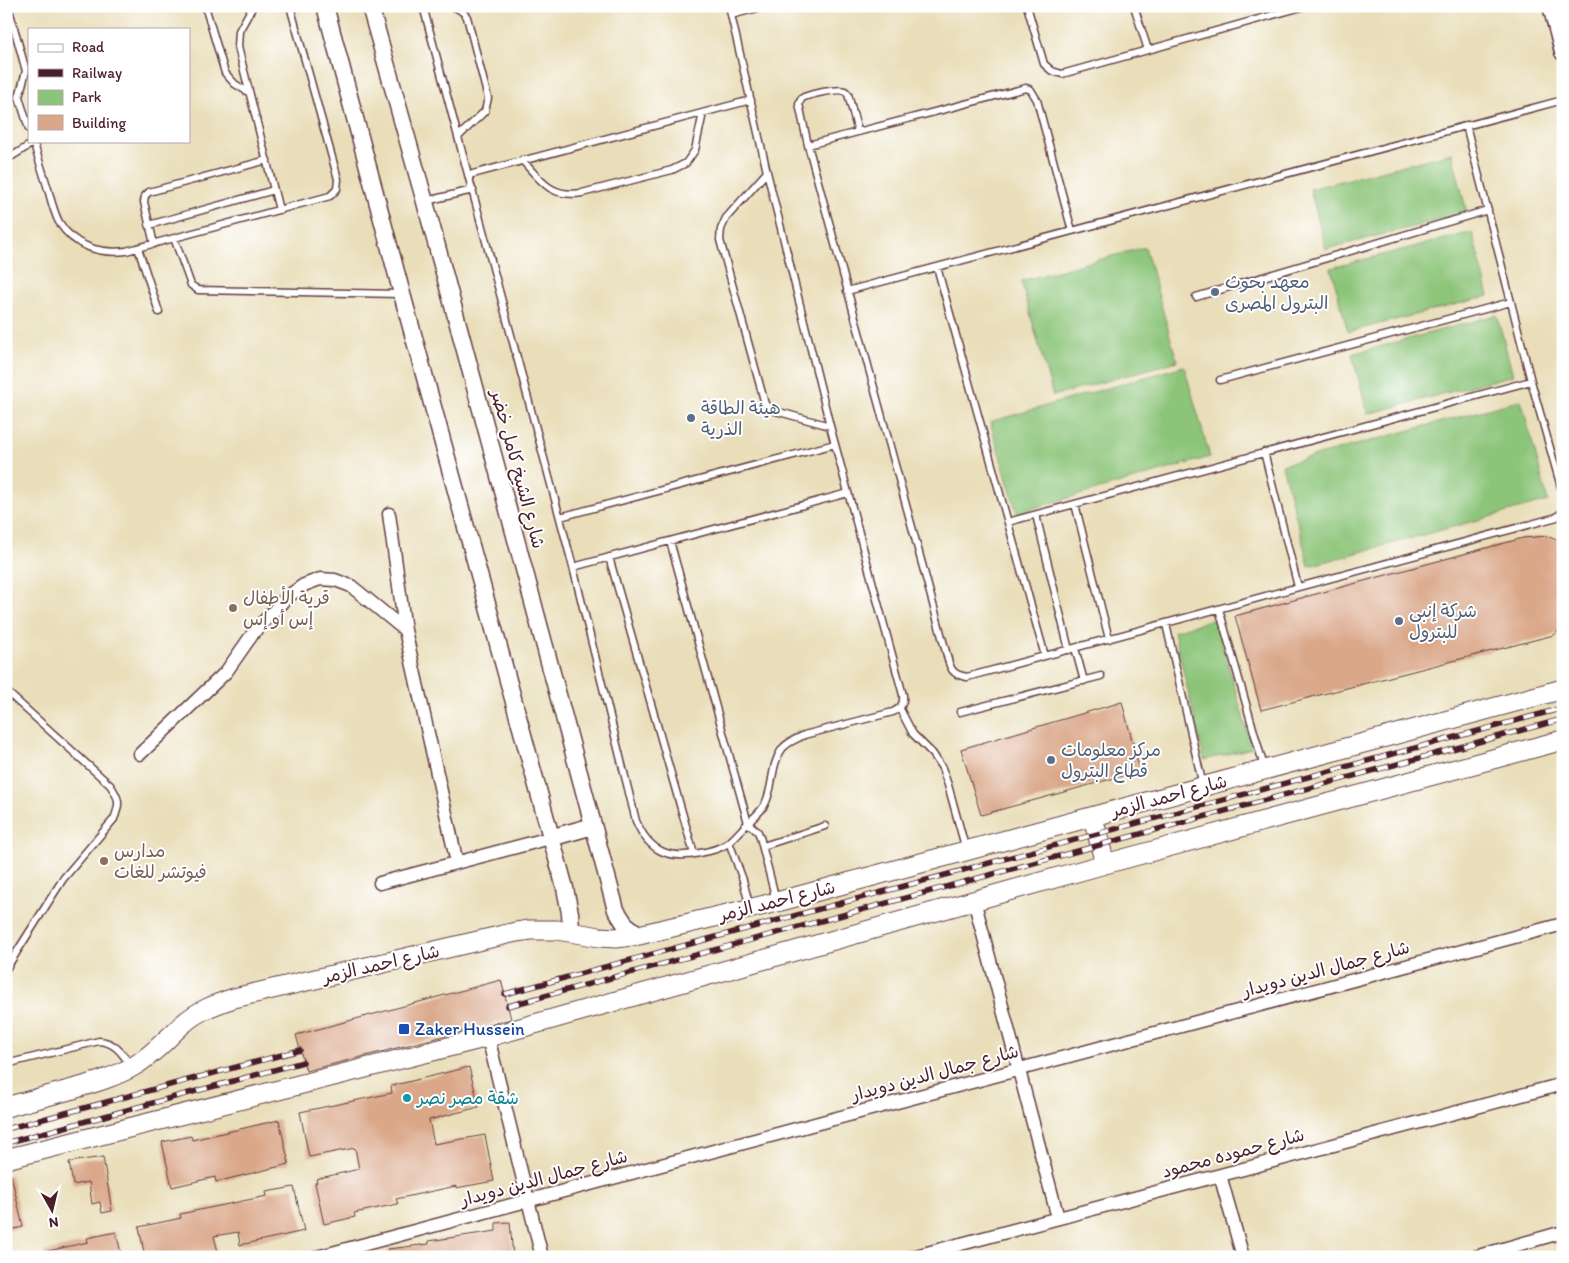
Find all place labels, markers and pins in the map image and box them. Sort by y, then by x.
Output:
place label: معهد بحوث البترول المصرى [1225,271,1328,314]
marker: معهد بحوث البترول المصرى [1209,286,1221,298]
place label: هيئة الطاقة الذرية [701,397,781,440]
marker: هيئة الطاقة الذرية [685,412,697,424]
place label: قرية الأطفال إس أو إس [243,586,330,630]
place label: شركة إنبى للبترول [1409,600,1477,643]
marker: قرية الأطفال إس أو إس [227,602,239,614]
marker: شركة إنبى للبترول [1393,615,1405,627]
place label: مركز معلومات قطاع البترول [1061,739,1161,783]
marker: مركز معلومات قطاع البترول [1045,754,1057,766]
place label: مدارس فيوتشر للغات [114,840,207,883]
marker: مدارس فيوتشر للغات [98,855,110,867]
place label: Zaker Hussein [415,1018,525,1040]
marker: Zaker Hussein [397,1022,411,1036]
place label: شقة مصر نصر [415,1087,519,1109]
marker: شقة مصر نصر [401,1092,413,1104]

